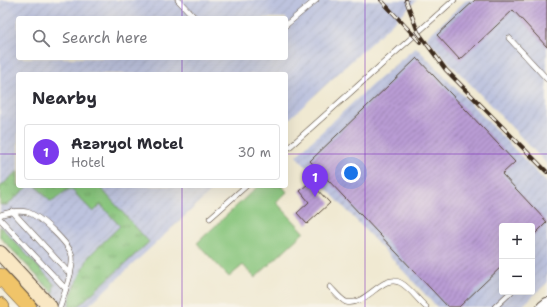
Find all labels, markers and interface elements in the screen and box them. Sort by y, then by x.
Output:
search box [16,16,288,60]
icon: search [30,27,52,49]
text: Search here [62,28,148,48]
text: Nearby [32,87,97,109]
text: Azəryol Motel [71,134,183,154]
text: 1 [43,144,49,161]
text: 30 m [237,144,271,161]
text: Hotel [71,154,105,171]
your location [341,163,361,183]
pin: 1 [302,164,328,197]
map controls [499,223,535,295]
button: + [499,223,535,259]
button: − [499,259,535,295]

